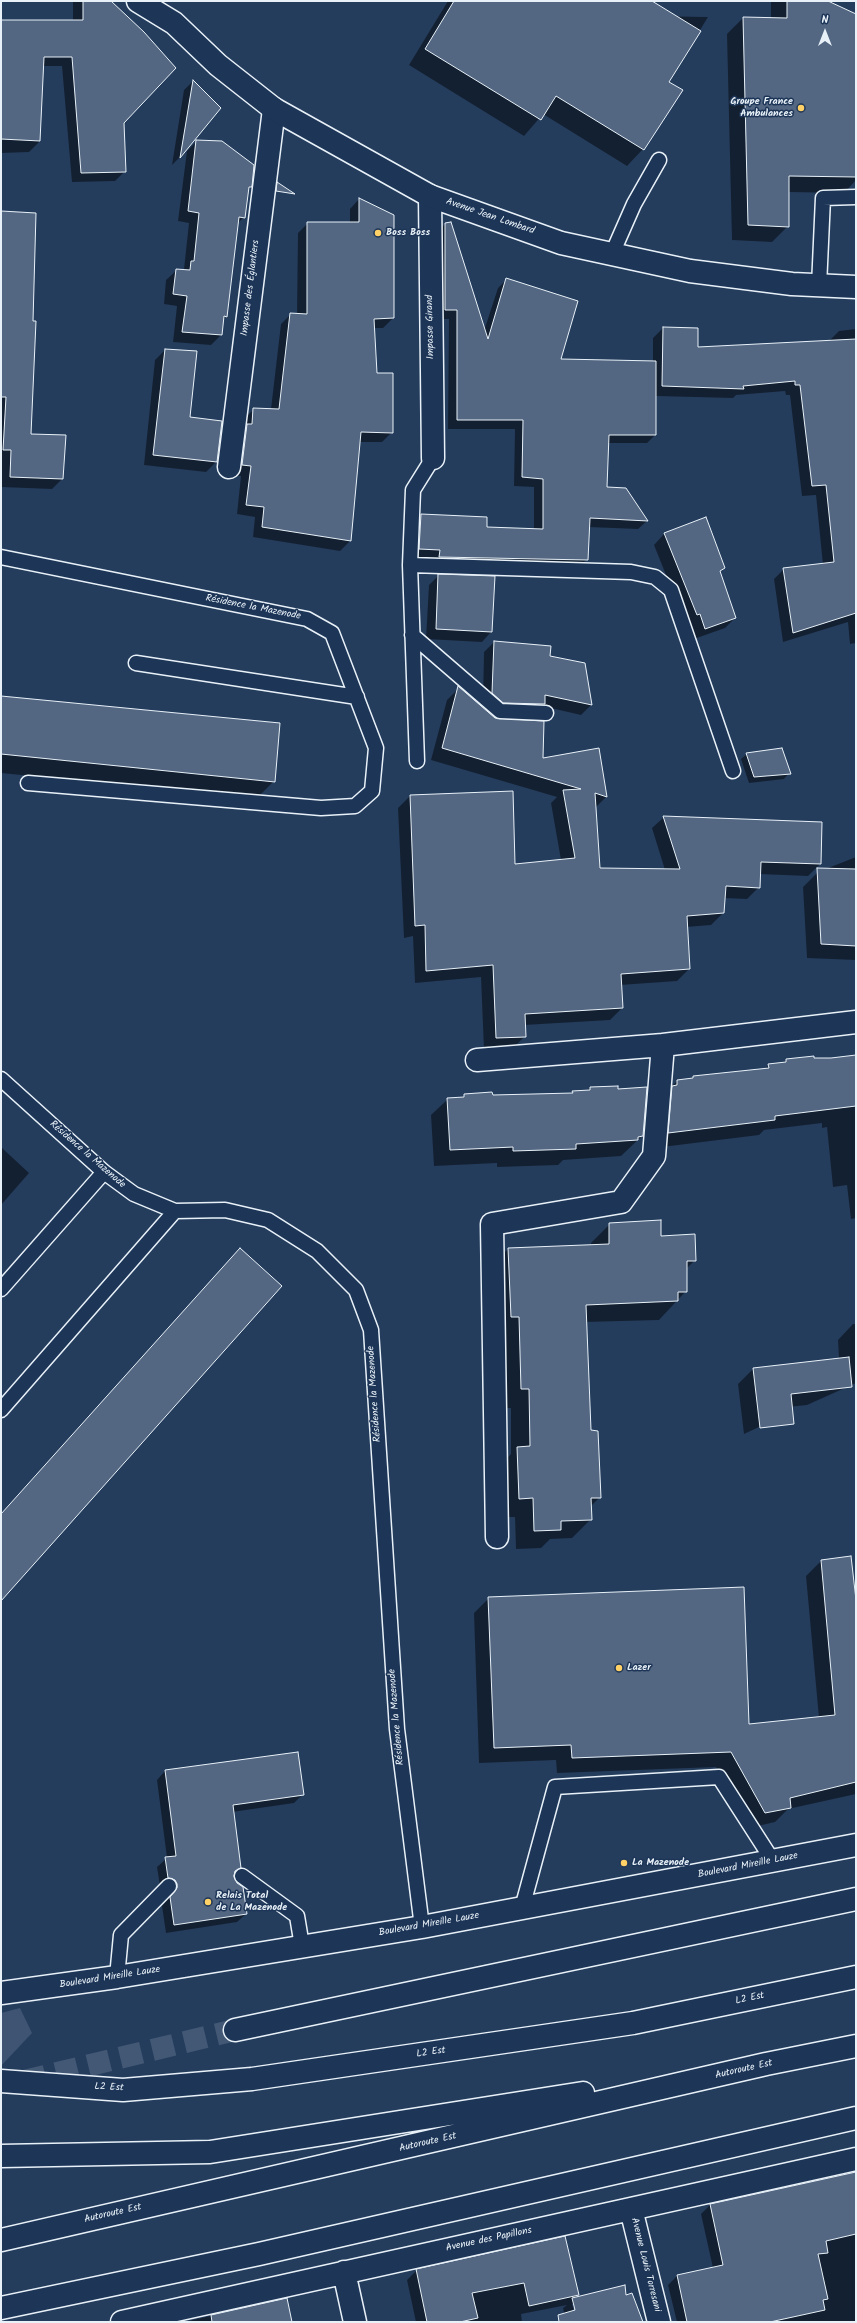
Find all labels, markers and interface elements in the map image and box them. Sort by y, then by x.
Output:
text: N [822,11,828,29]
north arrow [805,12,845,52]
place label: Groupe France Ambulances [730,96,793,120]
marker: Groupe France Ambulances [796,103,806,113]
street label: Avenue Jean Lombard [444,196,536,238]
place label: Boss Boss [386,227,430,239]
marker: Boss Boss [373,228,383,238]
street label: Impasse des Églantiers [239,239,263,337]
street label: Impasse Girand [424,295,438,359]
street label: Résidence la Mazenode [204,593,302,623]
street label: Résidence la Mazenode [47,1119,127,1191]
street label: Résidence la Mazenode [366,1345,384,1443]
place label: Lazer [627,1662,651,1674]
marker: Lazer [614,1663,624,1673]
street label: Résidence la Mazenode [387,1668,407,1766]
street label: Boulevard Mireille Lauze [697,1850,799,1882]
place label: La Mazenode [632,1857,689,1869]
marker: La Mazenode [619,1858,629,1868]
place label: Relais Total de La Mazenode [216,1890,287,1914]
marker: Relais Total de La Mazenode [203,1897,213,1907]
street label: Boulevard Mireille Lauze [378,1910,480,1940]
street label: Boulevard Mireille Lauze [59,1964,161,1992]
street label: L2 Est [734,1990,766,2008]
street label: L2 Est [416,2045,446,2061]
street label: Autoroute Est [714,2058,774,2082]
street label: L2 Est [94,2081,124,2095]
street label: Autoroute Est [398,2131,458,2155]
street label: Autoroute Est [83,2202,143,2226]
street label: Avenue Louis Torresani [627,2217,663,2313]
street label: Avenue des Papillons [445,2225,533,2255]

